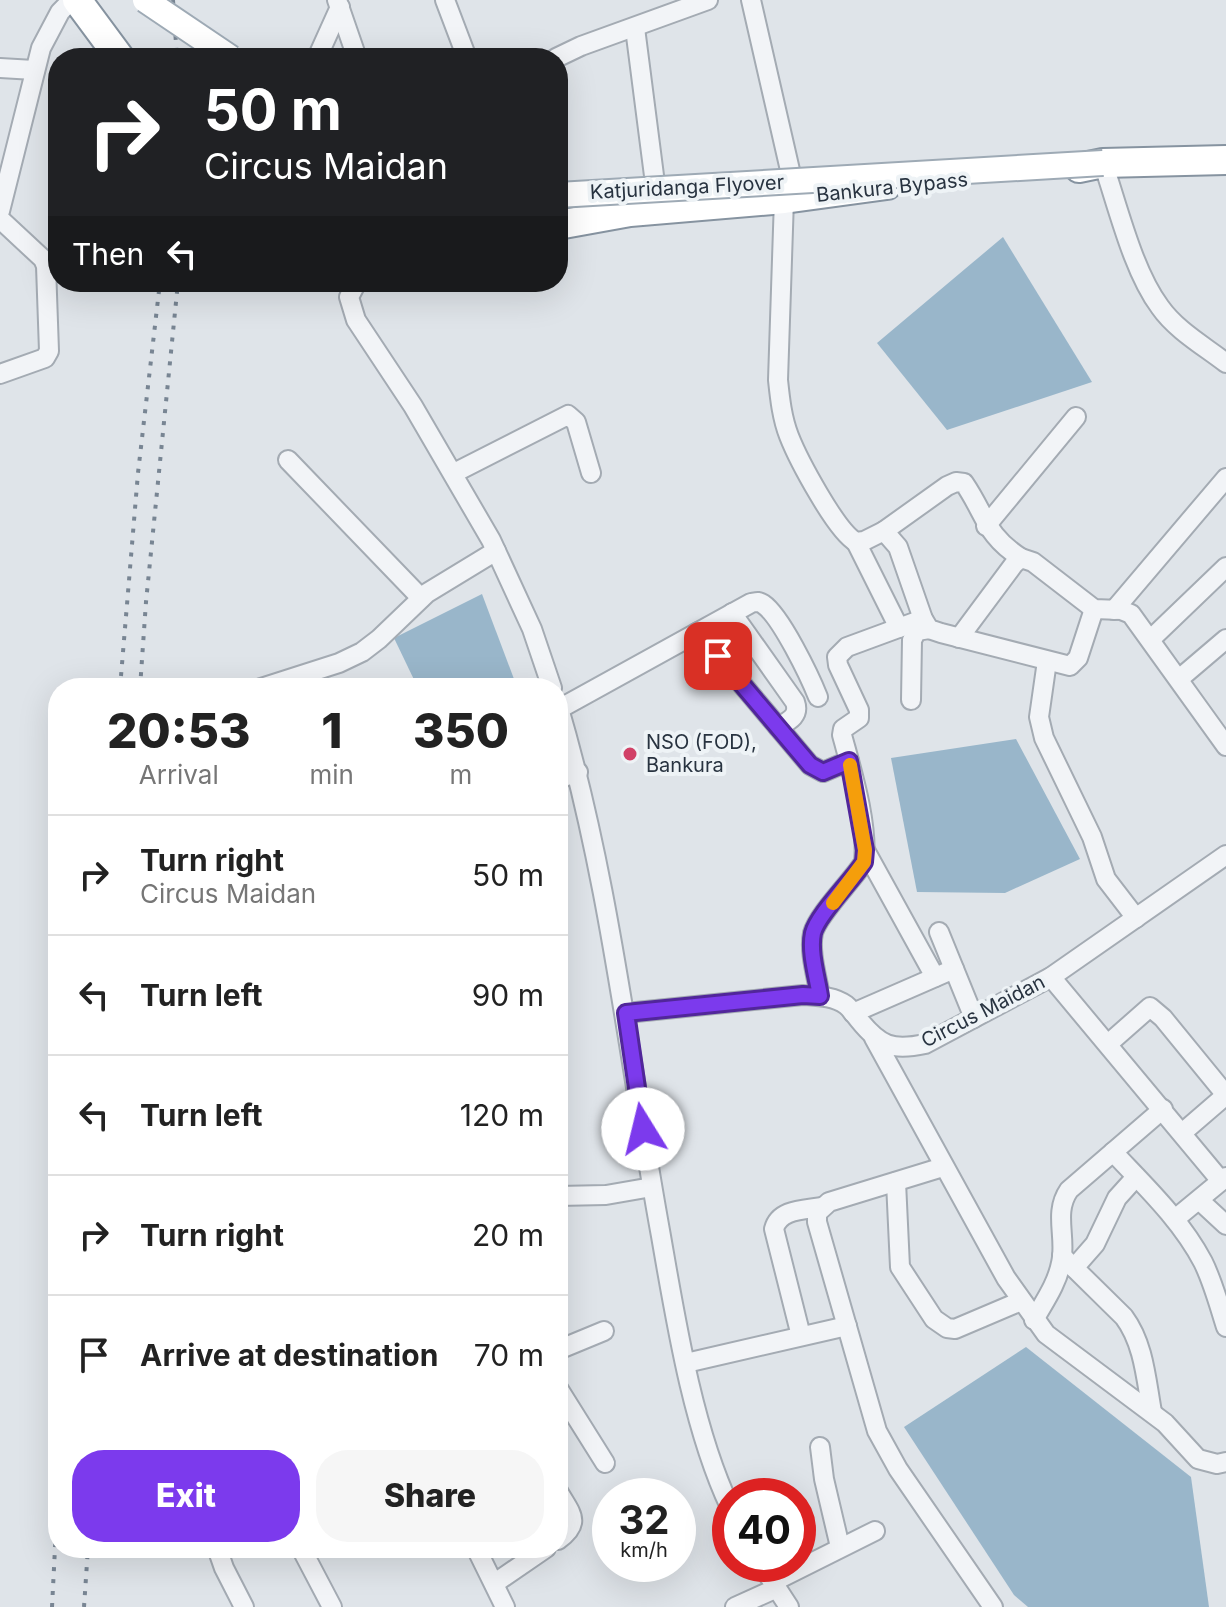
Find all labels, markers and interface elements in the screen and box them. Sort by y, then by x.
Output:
text: 50 m [204,76,342,144]
icon: right [72,80,176,184]
text: Circus Maidan [204,144,448,188]
street label: Bankura Bypass [815,167,969,207]
street label: Katjuridanga Flyover [589,170,785,204]
icon: left [160,232,204,276]
text: Then [72,236,144,272]
pin [684,622,752,690]
icon: arrive [696,634,740,678]
text: 20:53 [107,701,251,760]
text: 1 [321,701,342,760]
text: 350 [413,701,509,760]
place label: NSO (FOD), Bankura [646,730,757,777]
marker: NSO (FOD), Bankura [621,745,639,763]
text: Arrival [139,759,219,790]
text: min [310,759,354,790]
text: m [450,759,472,790]
text: Turn right [140,842,284,878]
icon: right [72,853,116,897]
text: 50 m [472,857,544,893]
text: Circus Maidan [140,878,316,909]
street label: Circus Maidan [917,970,1049,1052]
icon: left [72,973,116,1017]
text: Turn left [140,977,262,1013]
text: 90 m [472,977,544,1013]
position arrow [601,1087,685,1171]
icon: left [72,1093,116,1137]
text: Turn left [140,1097,262,1133]
text: 120 m [460,1097,544,1133]
icon: right [72,1213,116,1257]
text: Turn right [140,1217,284,1253]
text: 20 m [472,1217,544,1253]
icon: arrive [72,1333,116,1377]
text: Arrive at destination [140,1337,438,1373]
text: 70 m [474,1337,544,1373]
button: Exit [72,1450,300,1542]
button: Share [316,1450,544,1542]
speed limit sign: 40 [712,1478,816,1582]
text: 32 [618,1495,670,1544]
text: km/h [620,1538,668,1562]

